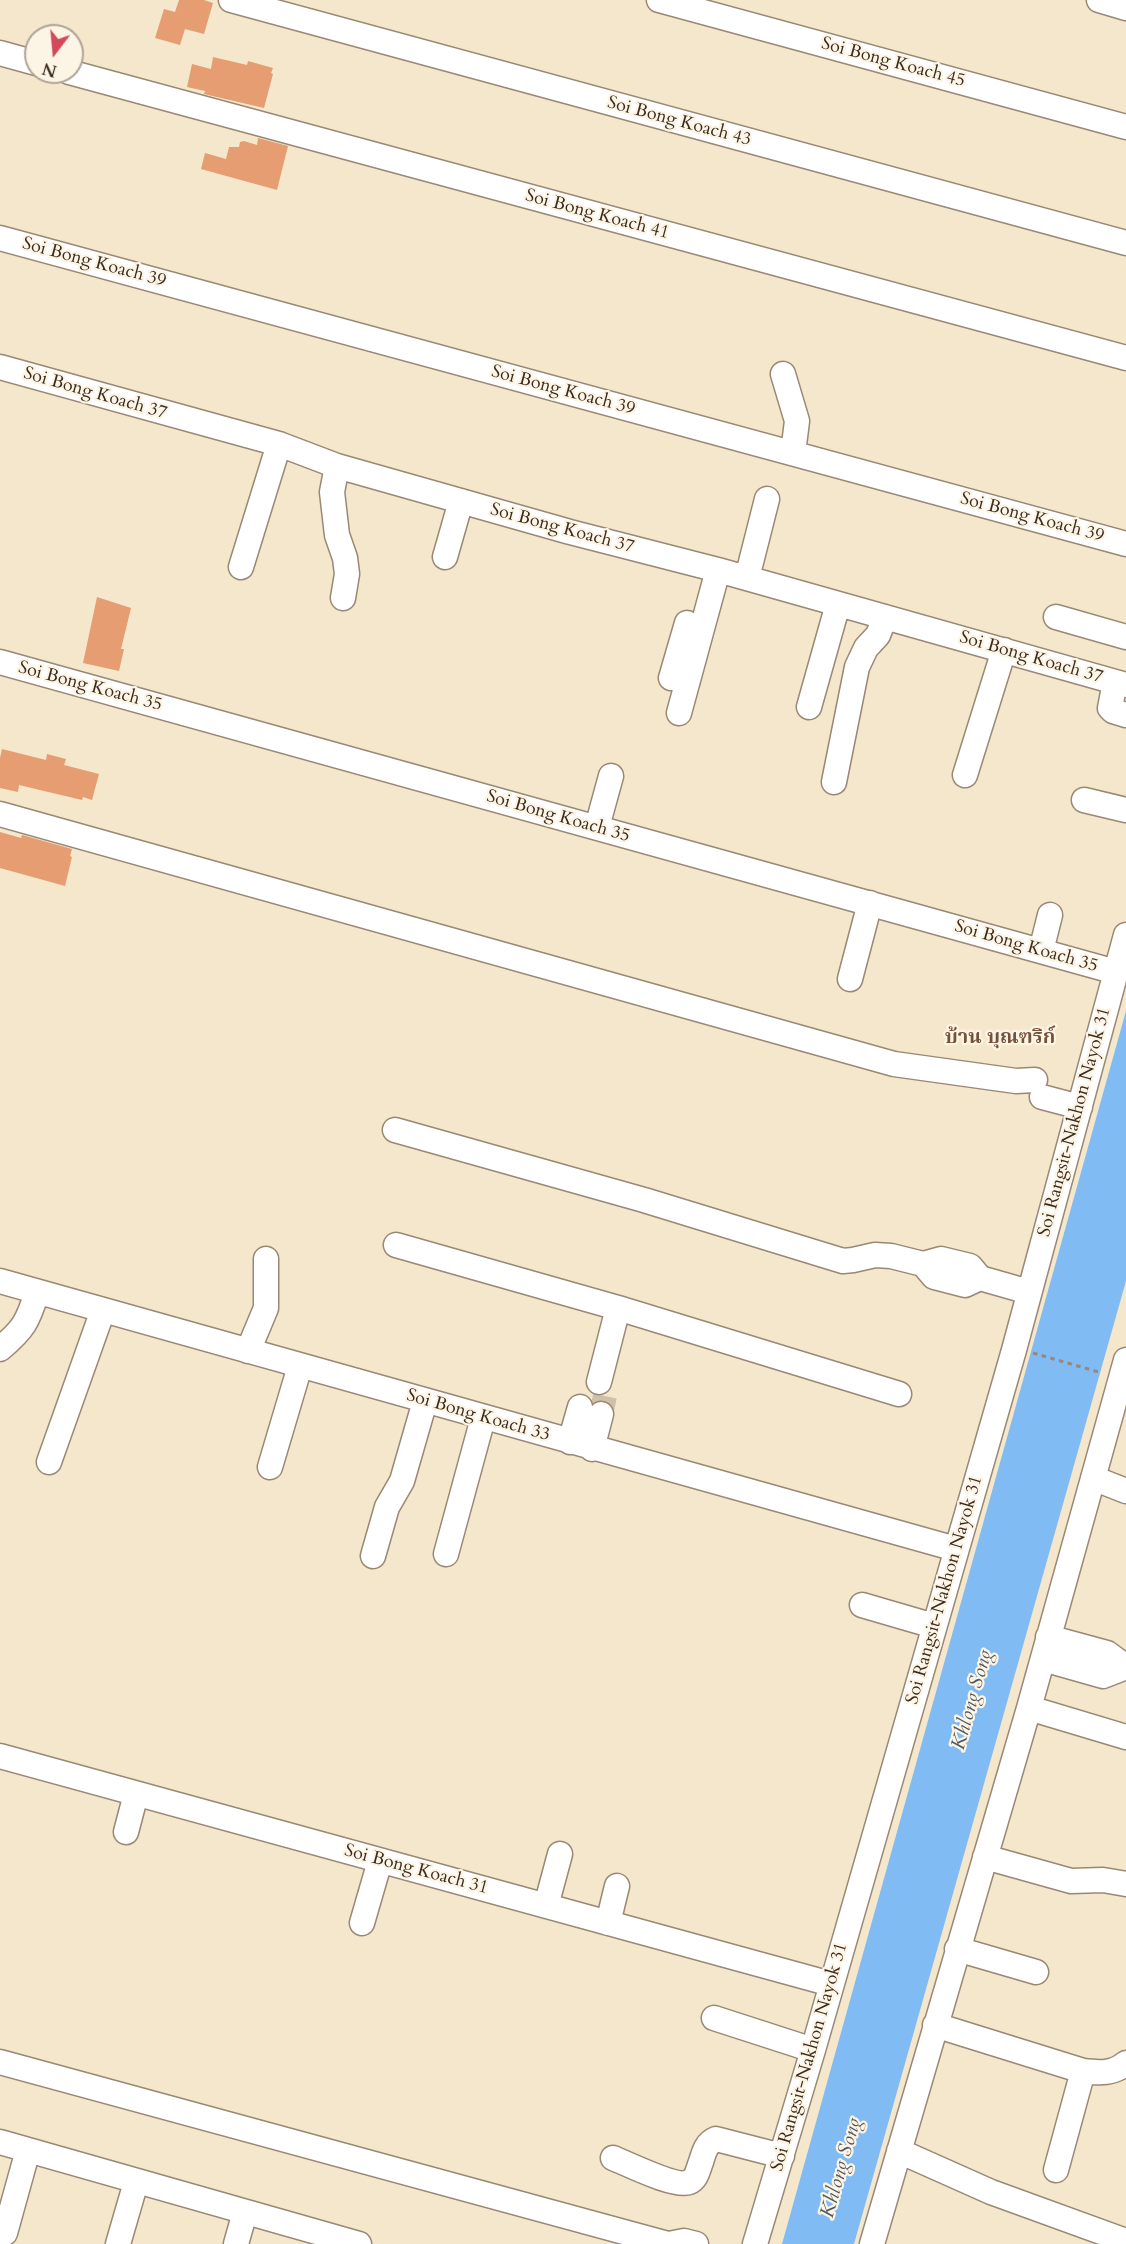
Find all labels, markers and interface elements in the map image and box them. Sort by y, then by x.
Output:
north arrow [24,24,84,84]
street label: Soi Bong Koach 45 [819,33,967,93]
text: N [40,57,59,82]
street label: Soi Bong Koach 43 [605,92,753,152]
street label: Soi Bong Koach 41 [523,185,671,245]
street label: Soi Bong Koach 39 [20,233,168,293]
street label: Soi Bong Koach 39 [489,361,637,421]
street label: Soi Bong Koach 37 [21,363,169,425]
street label: Soi Bong Koach 39 [958,488,1106,548]
street label: Soi Bong Koach 37 [488,499,636,559]
street label: Soi Bong Koach 37 [957,627,1105,689]
street label: Soi Bong Koach 35 [16,657,164,717]
street label: Soi Bong Koach 35 [484,786,632,848]
street label: Soi Bong Koach 35 [952,916,1100,978]
street label: Soi Rangsit-Nakhon Nayok 31 [1034,1005,1116,1239]
district label: บ้าน บุณฑริก์ [945,1026,1055,1050]
street label: Soi Bong Koach 33 [404,1385,552,1447]
street label: Soi Rangsit-Nakhon Nayok 31 [902,1473,988,1707]
water label: Khlong Song [947,1647,999,1753]
street label: Soi Bong Koach 31 [342,1840,490,1900]
street label: Soi Rangsit-Nakhon Nayok 31 [767,1940,853,2174]
water label: Khlong Song [816,2115,868,2221]

